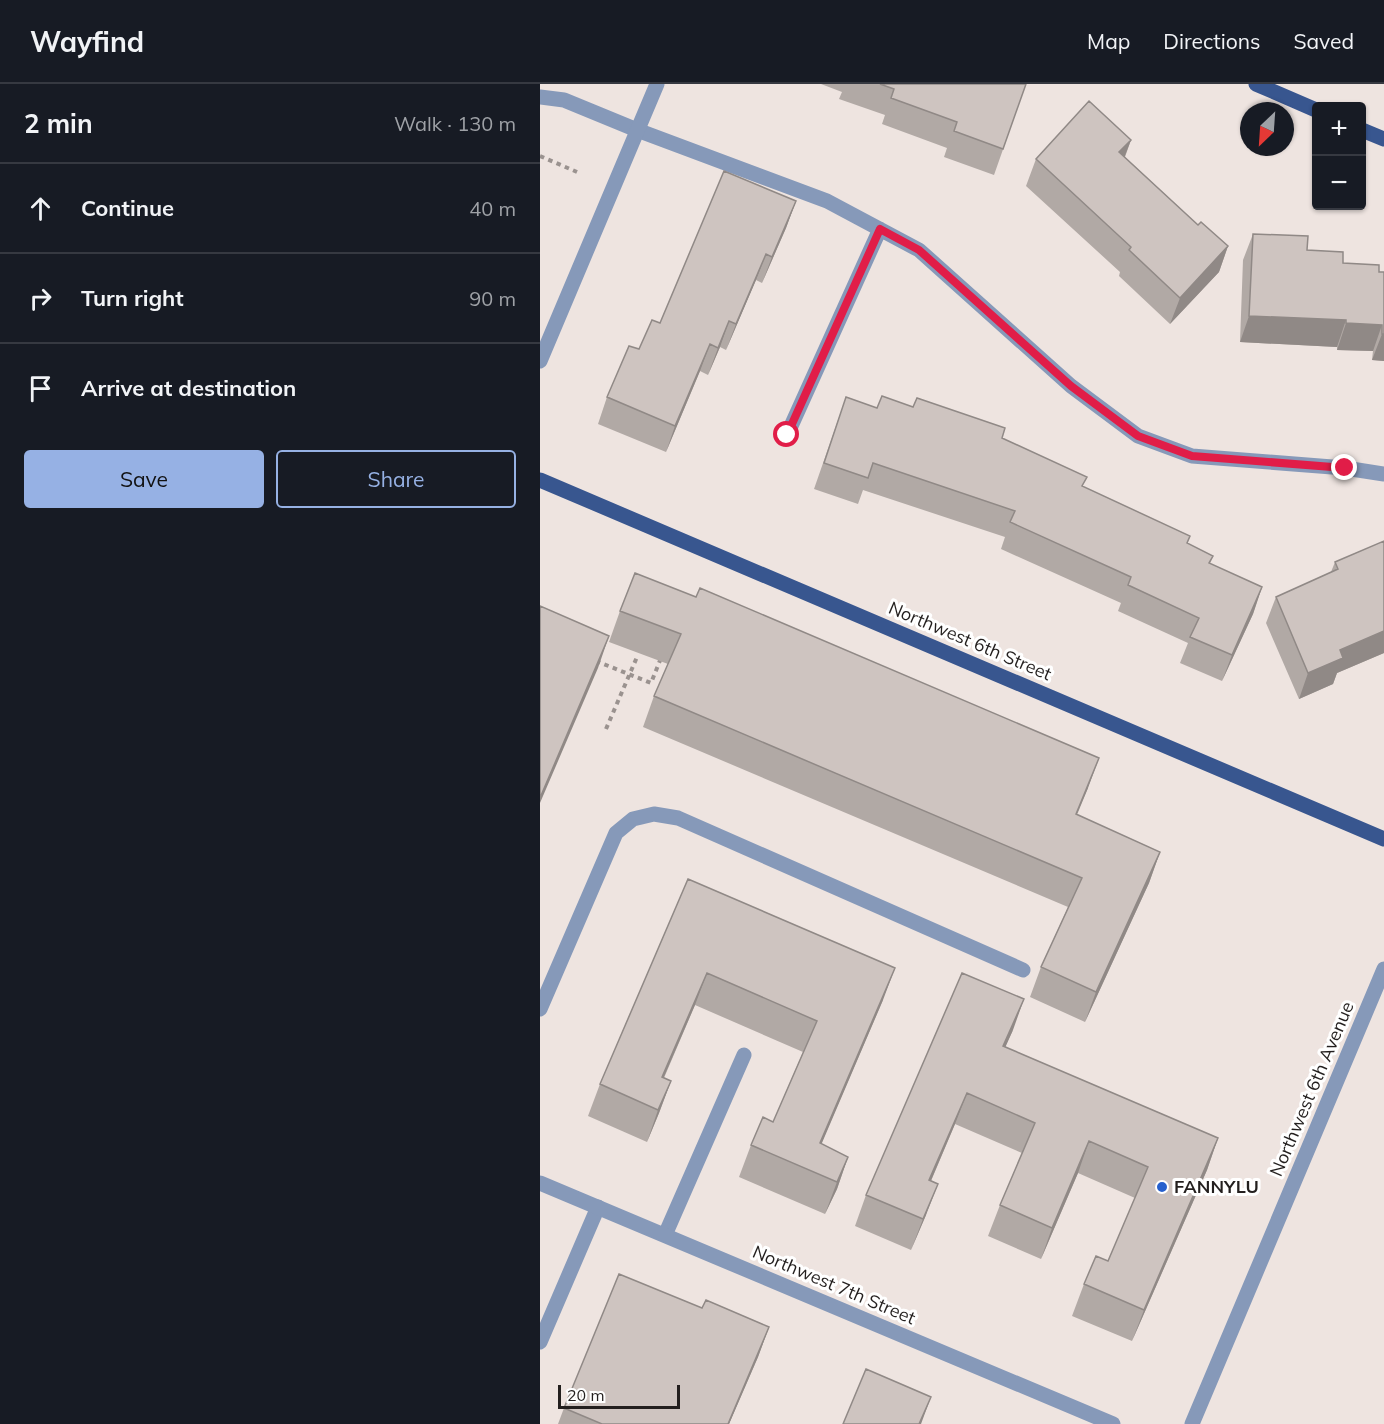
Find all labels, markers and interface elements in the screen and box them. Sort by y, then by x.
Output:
text: Wayfind [30,24,144,59]
text: Map [1087,28,1130,54]
text: Directions [1163,28,1260,54]
text: Saved [1293,28,1354,54]
north arrow [1240,102,1294,156]
map controls [1312,102,1366,210]
button: + [1312,102,1366,156]
text: 2 min [24,107,93,140]
text: Walk · 130 m [394,111,516,136]
button: − [1312,156,1366,210]
icon: ahead [24,192,57,225]
text: Continue [81,194,174,222]
text: 40 m [469,196,516,221]
icon: right [24,282,57,315]
text: Turn right [81,284,184,312]
text: 90 m [469,286,516,311]
icon: arrive [24,372,57,405]
text: Arrive at destination [81,374,296,402]
route start [773,421,799,447]
button: Save [24,450,264,508]
button: Share [276,450,516,508]
route end [1331,454,1357,480]
street label: Northwest 6th Street [885,596,1055,685]
street label: Northwest 6th Avenue [1264,998,1359,1180]
place label: FANNYLU [1174,1175,1259,1198]
marker: FANNYLU [1155,1180,1169,1194]
street label: Northwest 7th Street [749,1240,919,1329]
scale bar [558,1382,680,1410]
text: 20 m [567,1385,604,1405]

